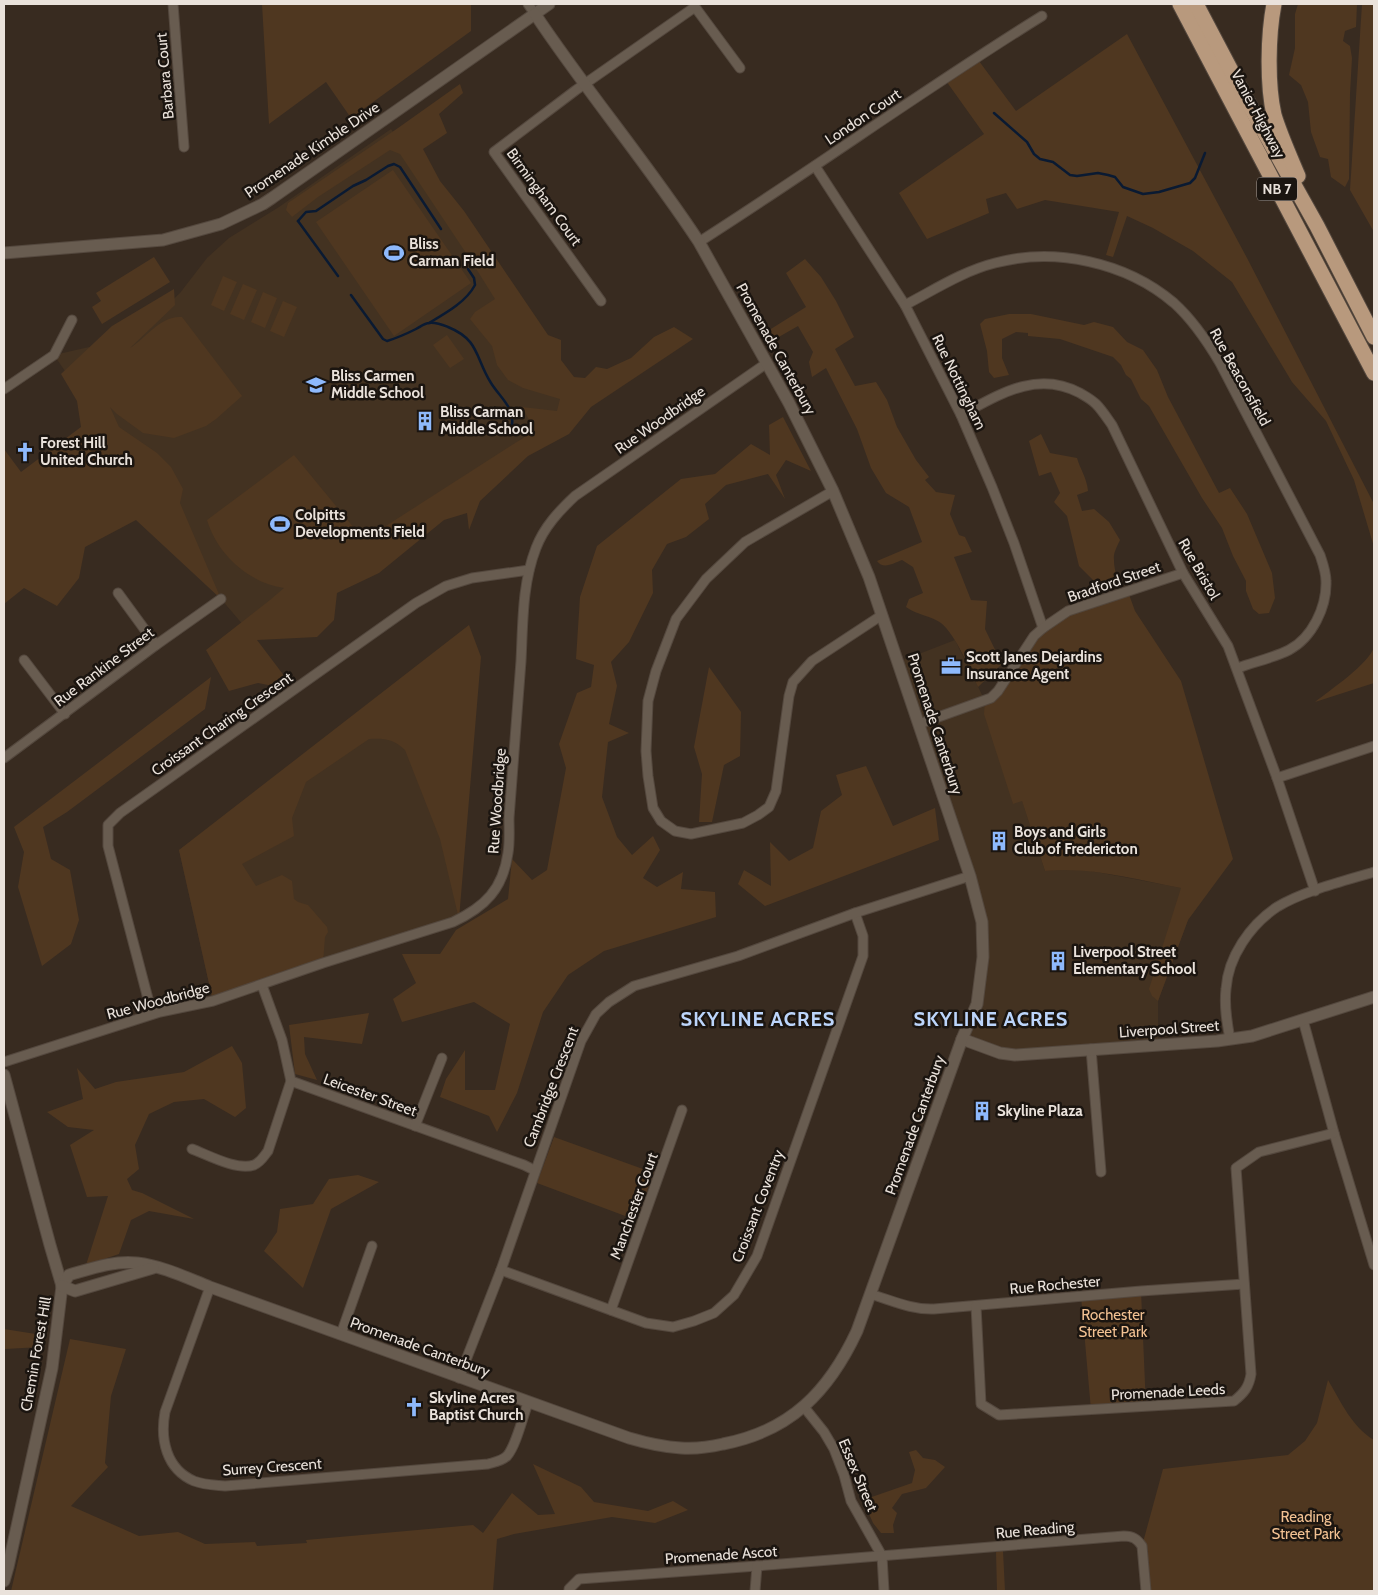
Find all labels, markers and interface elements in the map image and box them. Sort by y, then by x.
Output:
street label: Barbara Court [152,32,178,120]
street label: Vanier Highway [1227,67,1289,162]
street label: London Court [822,85,904,149]
street label: Promenade Kimble Drive [241,98,383,202]
street label: Birmingham Court [503,145,585,249]
road number: NB 7 [1257,178,1297,200]
place label: Bliss Carman Field [409,235,494,270]
sports icon: Bliss Carman Field [383,242,405,264]
street label: Promenade Canterbury [732,280,820,418]
street label: Rue Beaconsfield [1206,325,1274,429]
street label: Rue Nottingham [928,331,990,433]
place label: Bliss Carmen Middle School [331,367,424,402]
school or university icon: Bliss Carmen Middle School [305,374,327,396]
street label: Rue Woodbridge [611,382,709,458]
place label: Bliss Carman Middle School [440,403,533,438]
building icon: Bliss Carman Middle School [414,410,436,432]
place label: Forest Hill United Church [40,434,133,469]
church icon: Forest Hill United Church [14,441,36,463]
place label: Colpitts Developments Field [295,506,425,541]
sports icon: Colpitts Developments Field [269,513,291,535]
street label: Rue Bristol [1174,535,1224,603]
street label: Bradford Street [1065,558,1163,606]
street label: Rue Rankine Street [51,624,157,710]
place label: Scott Janes Dejardins Insurance Agent [966,648,1102,683]
street label: Promenade Canterbury [904,651,967,797]
office icon: Scott Janes Dejardins Insurance Agent [940,655,962,677]
street label: Croissant Charing Crescent [148,668,296,780]
street label: Rue Woodbridge [484,747,510,854]
place label: Boys and Girls Club of Fredericton [1014,823,1138,858]
building icon: Boys and Girls Club of Fredericton [988,830,1010,852]
place label: Liverpool Street Elementary School [1073,943,1196,978]
building icon: Liverpool Street Elementary School [1047,950,1069,972]
street label: Rue Woodbridge [105,979,212,1023]
district label: SKYLINE ACRES [681,1007,835,1031]
district label: SKYLINE ACRES [914,1007,1068,1031]
street label: Liverpool Street [1118,1017,1220,1041]
street label: Cambridge Crescent [520,1024,582,1150]
street label: Promenade Canterbury [881,1052,949,1197]
street label: Leicester Street [321,1070,419,1120]
building icon: Skyline Plaza [971,1100,993,1122]
place label: Skyline Plaza [997,1102,1083,1120]
street label: Croissant Coventry [728,1147,788,1265]
street label: Manchester Court [606,1150,662,1262]
street label: Rue Rochester [1009,1272,1101,1298]
street label: Chemin Forest Hill [17,1295,55,1413]
park label: Rochester Street Park [1079,1306,1148,1341]
street label: Promenade Canterbury [348,1313,493,1381]
street label: Promenade Leeds [1110,1380,1226,1404]
place label: Skyline Acres Baptist Church [429,1389,524,1424]
church icon: Skyline Acres Baptist Church [403,1396,425,1418]
street label: Essex Street [835,1436,881,1514]
street label: Surrey Crescent [222,1455,322,1479]
park label: Reading Street Park [1272,1508,1341,1543]
street label: Rue Reading [995,1518,1076,1542]
street label: Promenade Ascot [664,1542,778,1568]

